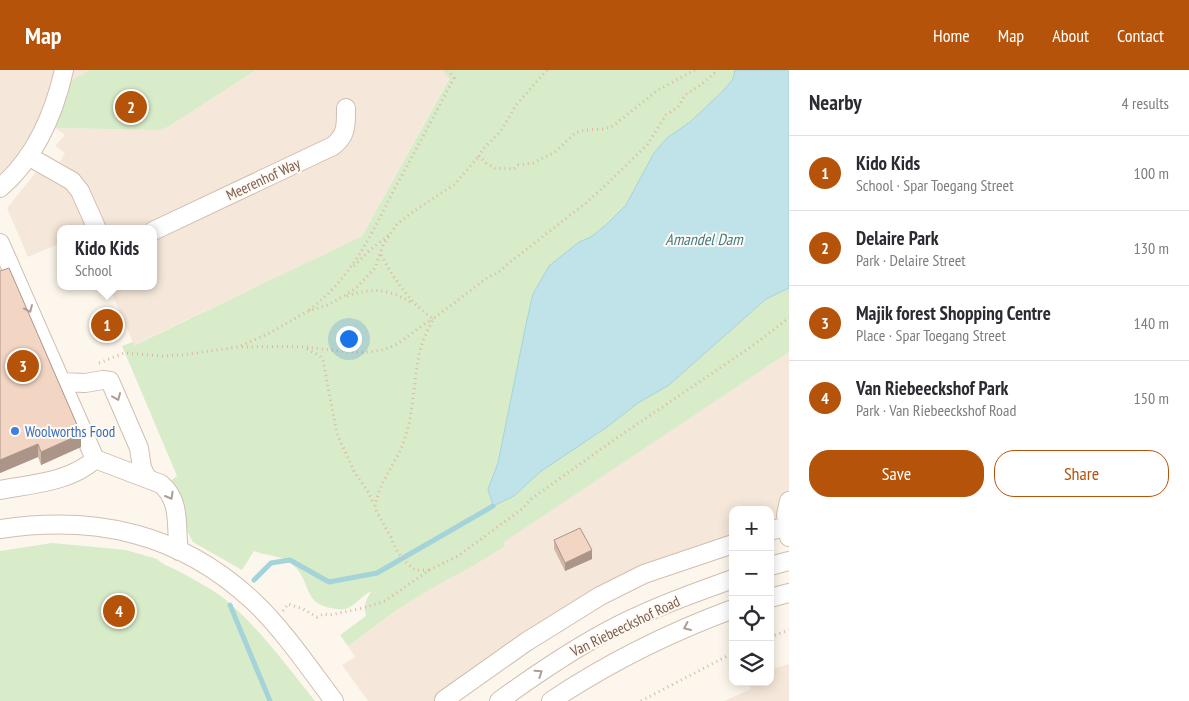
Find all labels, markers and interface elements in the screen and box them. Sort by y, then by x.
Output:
text: Map [25,20,62,51]
text: Home [933,24,970,47]
text: Map [998,24,1024,47]
text: About [1052,24,1089,47]
text: Contact [1117,24,1164,47]
pin: 2 [115,88,147,126]
text: Nearby [809,89,862,116]
text: 4 results [1122,93,1169,113]
text: Kido Kids [856,151,920,175]
street label: Meerenhof Way [223,153,303,204]
text: 1 [821,163,829,183]
text: 100 m [1134,163,1169,183]
text: School · Spar Toegang Street [856,175,1014,195]
popup [57,225,157,290]
text: Delaire Park [856,226,939,250]
water label: Amandel Dam [665,229,744,249]
text: Kido Kids [75,236,139,260]
text: 2 [821,238,829,258]
text: 130 m [1134,238,1169,258]
text: Park · Delaire Street [856,250,966,270]
text: School [75,260,112,280]
text: Majik forest Shopping Centre [856,301,1051,325]
one-way arrow [23,304,34,313]
pin: 1 [91,306,123,344]
text: 3 [821,313,829,333]
text: 140 m [1134,313,1169,333]
text: Place · Spar Toegang Street [856,325,1006,345]
your location [336,326,362,352]
pin: 3 [7,347,39,385]
text: Van Riebeeckshof Park [856,376,1008,400]
text: 4 [821,388,829,408]
text: 150 m [1134,388,1169,408]
one-way arrow [111,392,122,401]
text: Park · Van Riebeeckshof Road [856,400,1016,420]
place label: Woolworths Food [25,422,115,441]
marker: Woolworths Food [9,425,21,437]
button: Save [809,450,984,497]
button: Share [994,450,1169,497]
one-way arrow [164,490,174,499]
map controls [729,506,774,686]
button: + [729,506,774,551]
button: − [729,551,774,596]
street label: Van Riebeeckshof Road [566,591,683,661]
pin: 4 [103,592,135,630]
button: locate [729,596,774,641]
one-way arrow [683,620,692,631]
button: layers [729,641,774,686]
one-way arrow [533,670,543,679]

